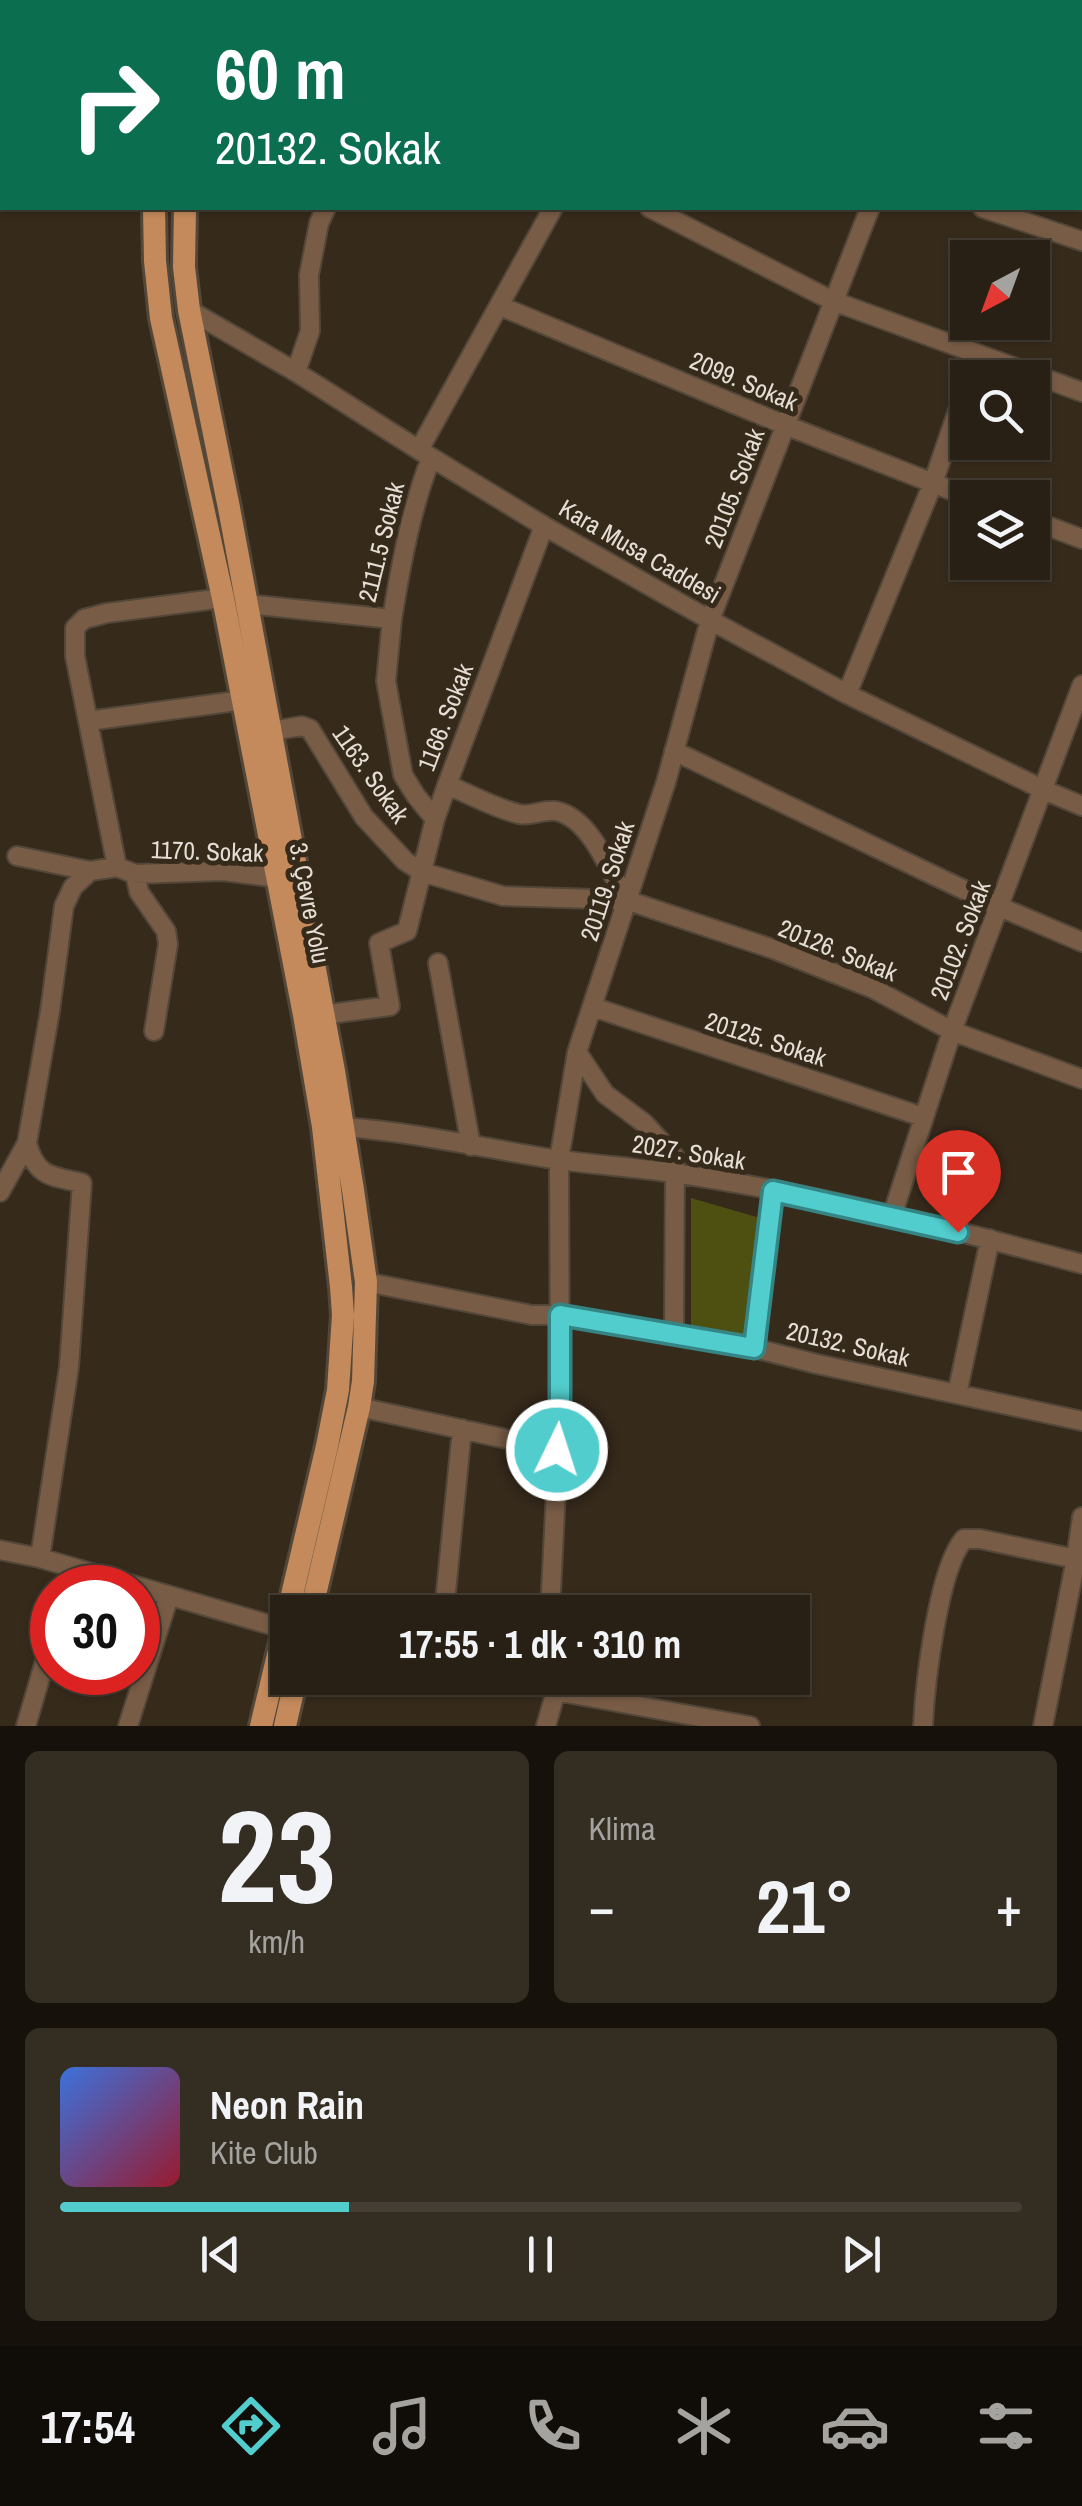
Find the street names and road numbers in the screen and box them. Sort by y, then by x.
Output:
street label: 2099. Sokak [685,343,804,419]
street label: 20105. Sokak [696,423,773,553]
street label: 2111.5 Sokak [350,478,412,605]
street label: Kara Musa Caddesi [553,491,727,611]
street label: 1166. Sokak [409,658,481,776]
street label: 1163. Sokak [325,718,418,830]
street label: 20119. Sokak [572,816,643,945]
street label: 1170. Sokak [150,832,265,870]
street label: 3. Çevre Yolu [282,840,338,966]
street label: 20102. Sokak [922,875,999,1005]
street label: 20126. Sokak [774,911,903,990]
street label: 20125. Sokak [701,1003,832,1075]
street label: 2027. Sokak [630,1126,749,1178]
street label: 20132. Sokak [783,1313,914,1375]

